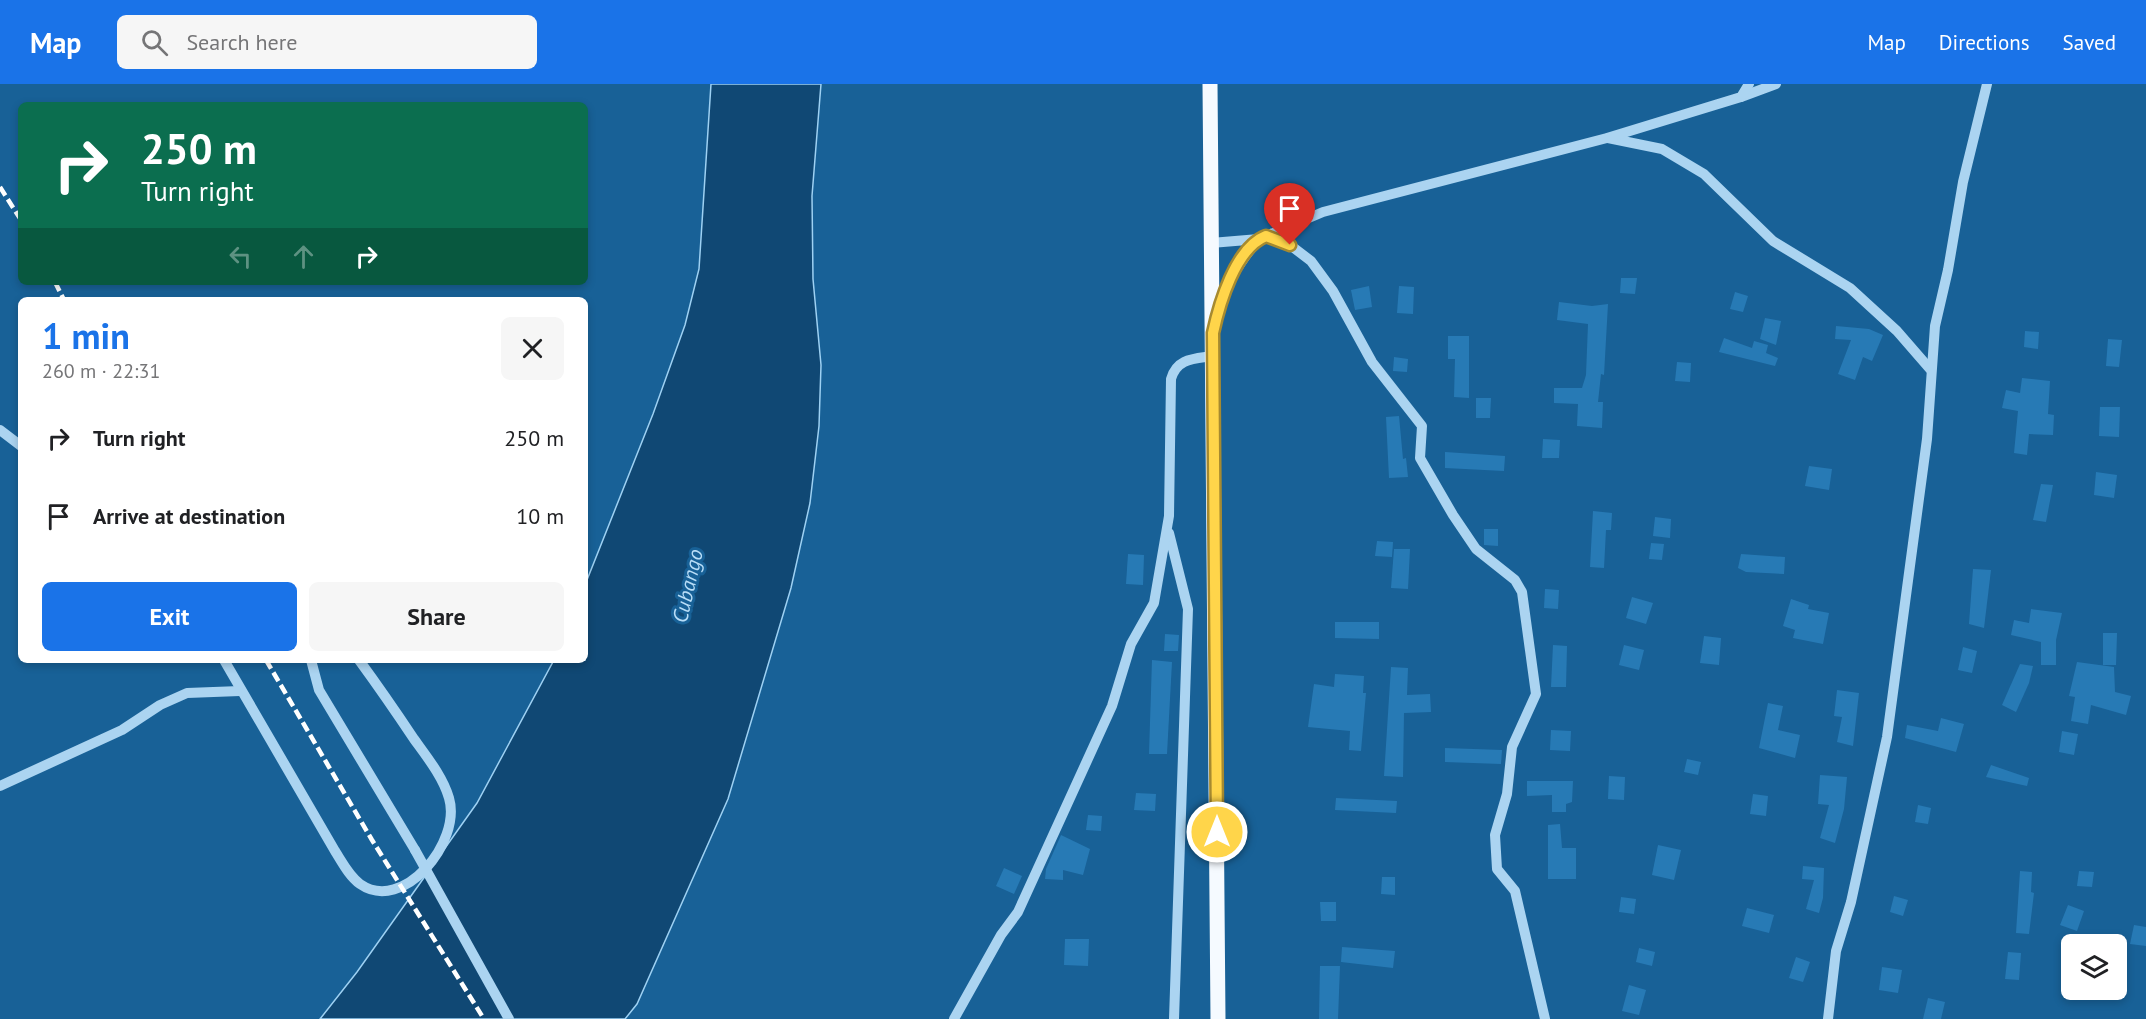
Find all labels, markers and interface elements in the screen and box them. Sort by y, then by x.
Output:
search box [117,15,537,69]
text: Map [30,24,81,61]
icon: search [138,26,171,59]
text: Search here [186,28,297,56]
text: Map [1867,29,1906,56]
text: Directions [1939,29,2030,56]
text: Saved [2063,29,2116,56]
text: 250 m [141,121,257,176]
icon: right [42,126,120,204]
text: Turn right [141,174,254,208]
pin [1264,183,1315,245]
icon: arrive [1273,192,1306,225]
icon: left [224,240,257,273]
icon: ahead [287,240,320,273]
icon: right [350,240,383,273]
text: 1 min [42,312,130,359]
button: close [501,317,564,380]
text: 260 m · 22:31 [42,358,160,384]
icon: right [42,422,75,455]
text: Turn right [93,424,185,452]
text: 250 m [504,424,564,452]
icon: arrive [42,500,75,533]
text: Arrive at destination [93,502,285,530]
text: 10 m [516,502,564,530]
water label: Cubango [666,546,709,625]
button: Exit [42,582,297,651]
button: Share [309,582,564,651]
position arrow [1185,800,1249,864]
map controls [2061,934,2127,1000]
button: layers [2061,934,2127,1000]

